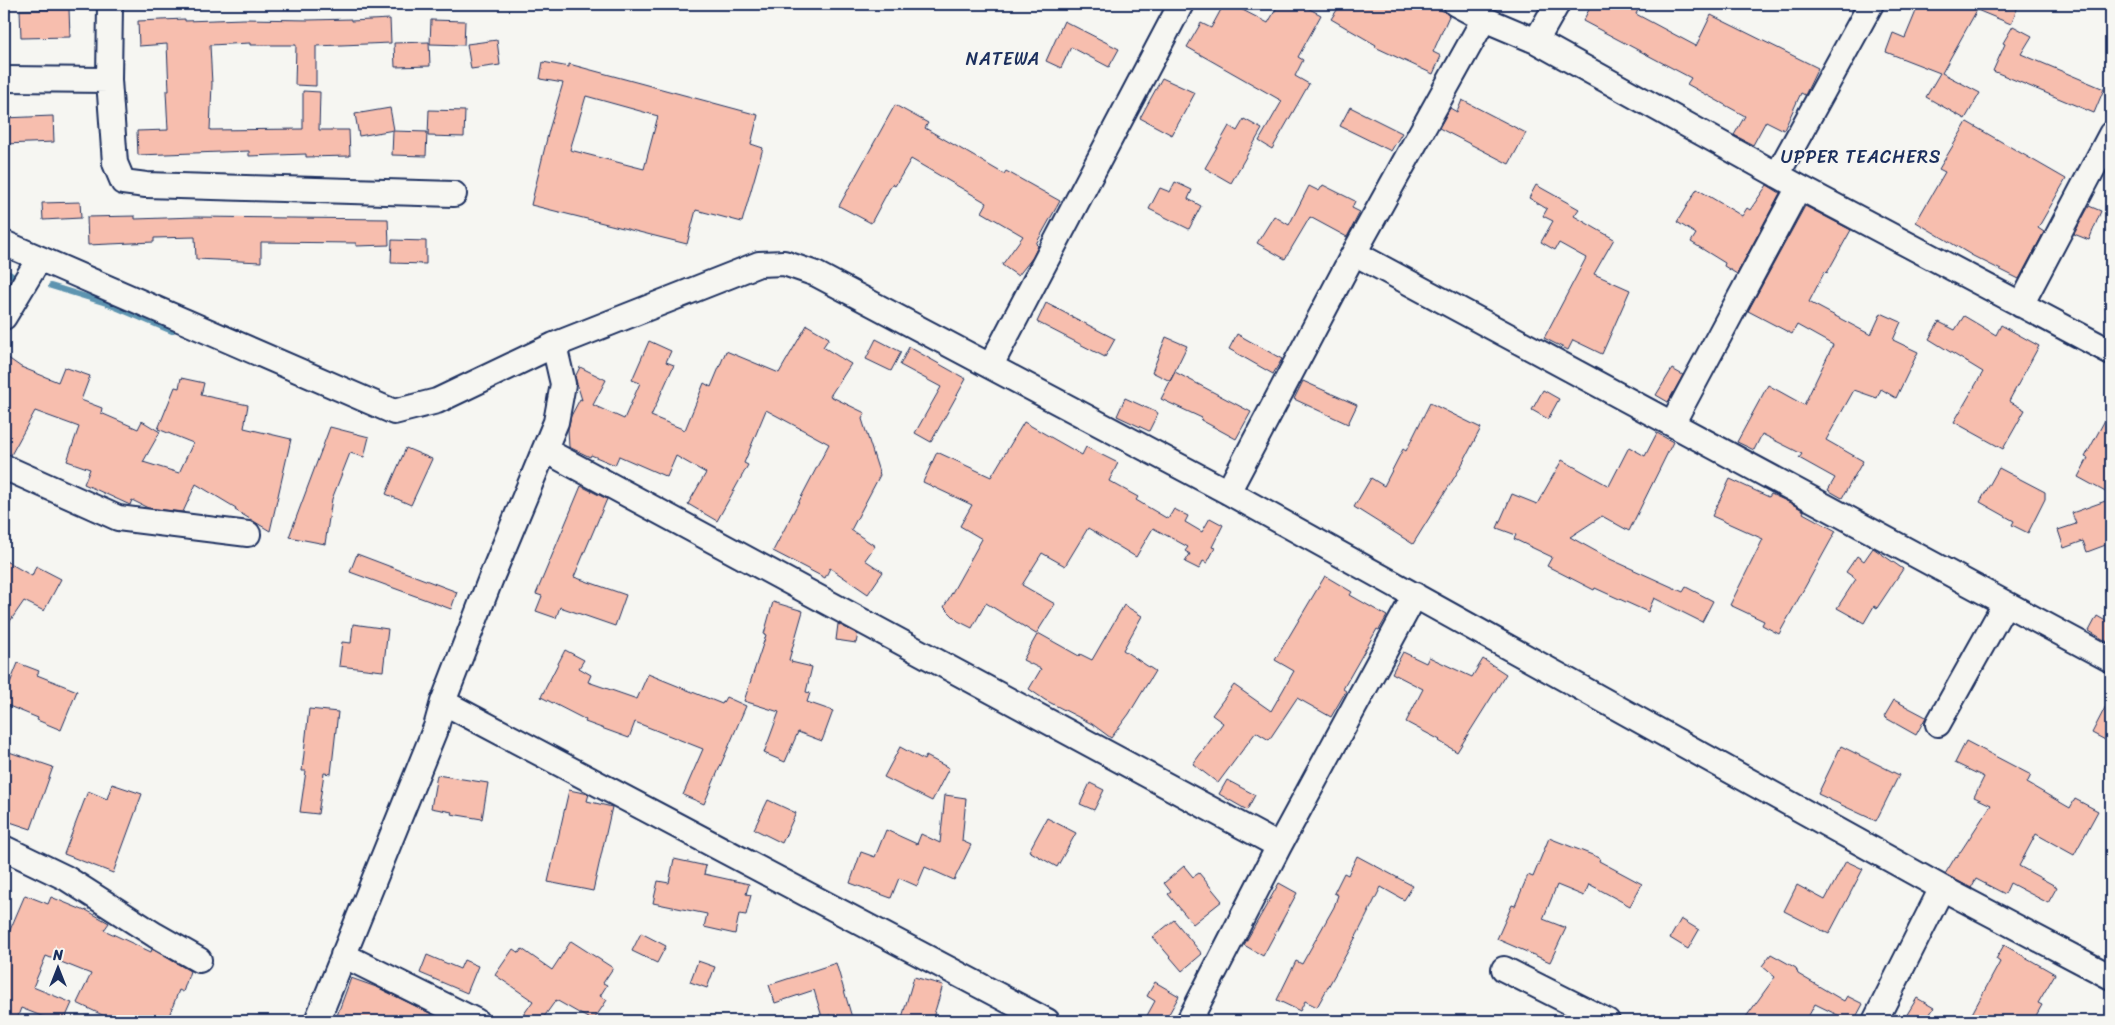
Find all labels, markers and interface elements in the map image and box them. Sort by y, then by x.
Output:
district label: NATEWA [966,43,1040,75]
district label: UPPER TEACHERS [1781,141,1941,173]
north arrow [32,942,82,992]
text: N [52,943,63,968]

